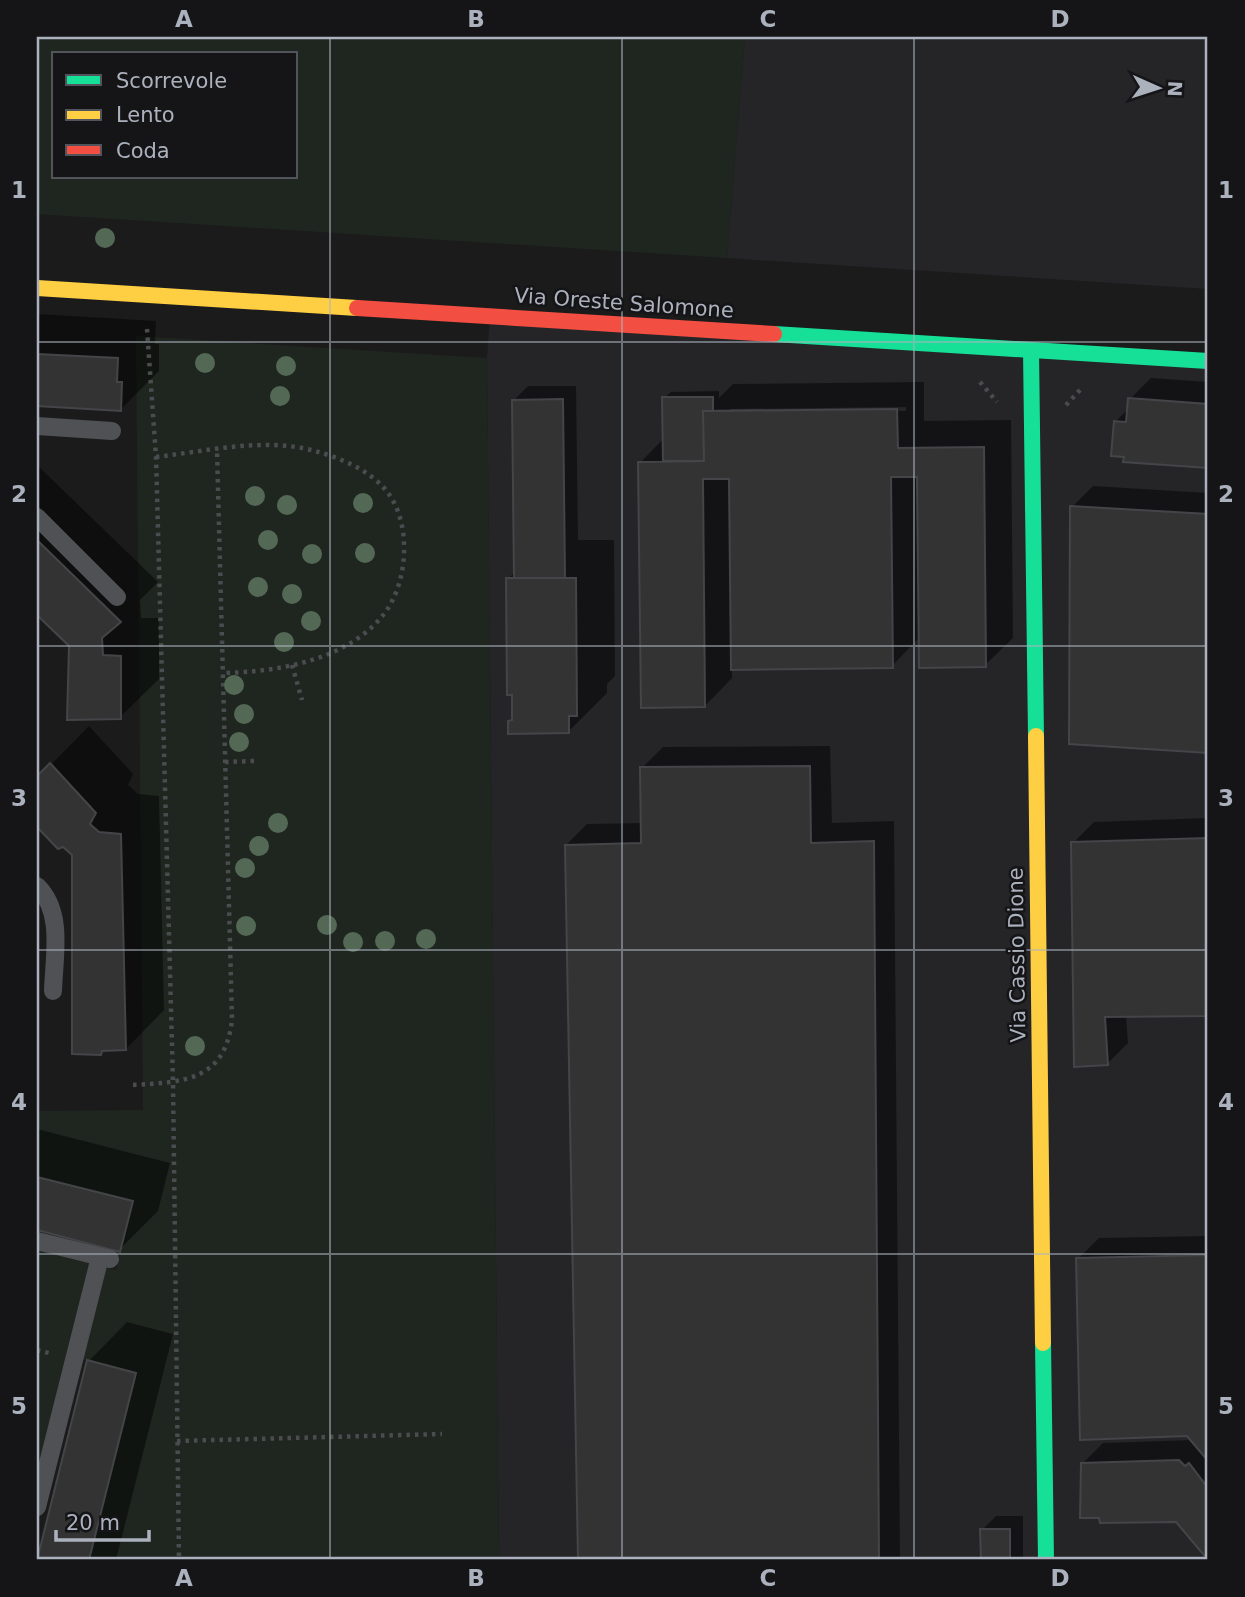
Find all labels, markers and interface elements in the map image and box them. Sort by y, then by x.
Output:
text: A [175,6,193,32]
text: B [467,6,485,32]
text: C [760,6,776,32]
text: D [1050,6,1070,32]
legend [52,52,298,178]
north arrow [1122,52,1192,122]
text: Scorrevole [116,69,227,93]
text: N [1164,80,1186,97]
text: Lento [116,103,175,127]
text: Coda [116,139,170,163]
text: 1 [11,177,27,203]
text: 1 [1218,177,1234,203]
street label: Via Oreste Salomone [513,283,735,323]
text: 2 [11,481,27,507]
text: 2 [1218,481,1234,507]
text: 3 [11,785,27,811]
text: 3 [1218,785,1234,811]
street label: Via Cassio Dione [1003,867,1031,1043]
text: 4 [11,1089,27,1115]
text: 4 [1218,1089,1234,1115]
text: 5 [11,1393,27,1419]
text: 5 [1218,1393,1234,1419]
scale bar [56,1499,149,1543]
text: 20 m [66,1511,120,1535]
text: A [175,1565,193,1591]
text: B [467,1565,485,1591]
text: C [760,1565,776,1591]
text: D [1050,1565,1070,1591]

